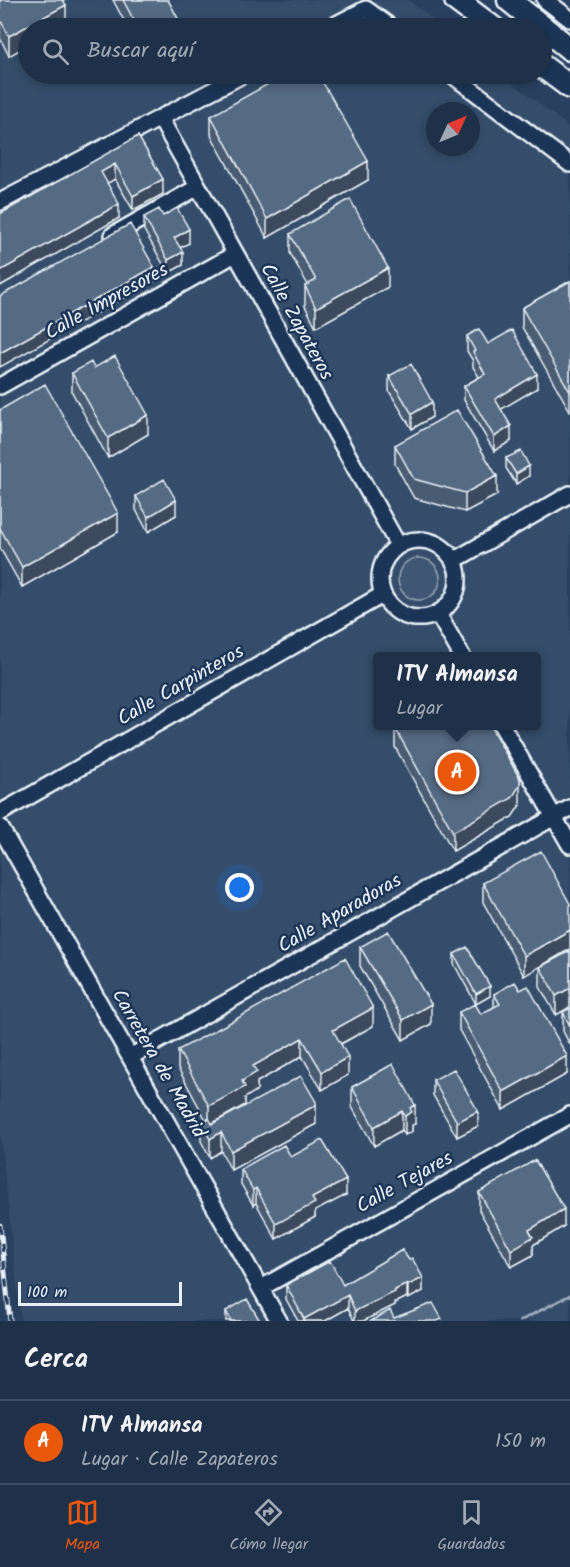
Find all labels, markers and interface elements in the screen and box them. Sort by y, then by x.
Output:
search box [18,18,552,84]
text: Buscar aquí [87,34,194,69]
icon: search [39,35,72,68]
north arrow [426,102,480,156]
street label: Calle Impresores [39,255,175,349]
street label: Calle Zapateros [251,257,342,387]
street label: Calle Carpinteros [111,636,251,735]
popup [373,652,541,730]
text: ITV Almansa [396,658,518,693]
text: Lugar [396,693,442,725]
pin: A [438,750,476,794]
street label: Calle Aparadoras [272,865,409,963]
your location [225,873,254,902]
street label: Carretera de Madrid [102,983,214,1146]
street label: Calle Tejares [351,1143,460,1223]
scale bar [18,1279,182,1306]
text: 100 m [27,1280,67,1305]
text: Cerca [24,1339,88,1381]
text: ITV Almansa [81,1409,203,1444]
text: A [37,1426,50,1458]
text: 150 m [495,1426,546,1458]
text: Lugar · Calle Zapateros [81,1444,278,1476]
tab: Mapa [65,1496,100,1557]
tab: Cómo llegar [229,1496,308,1557]
tab: Guardados [437,1496,505,1557]

